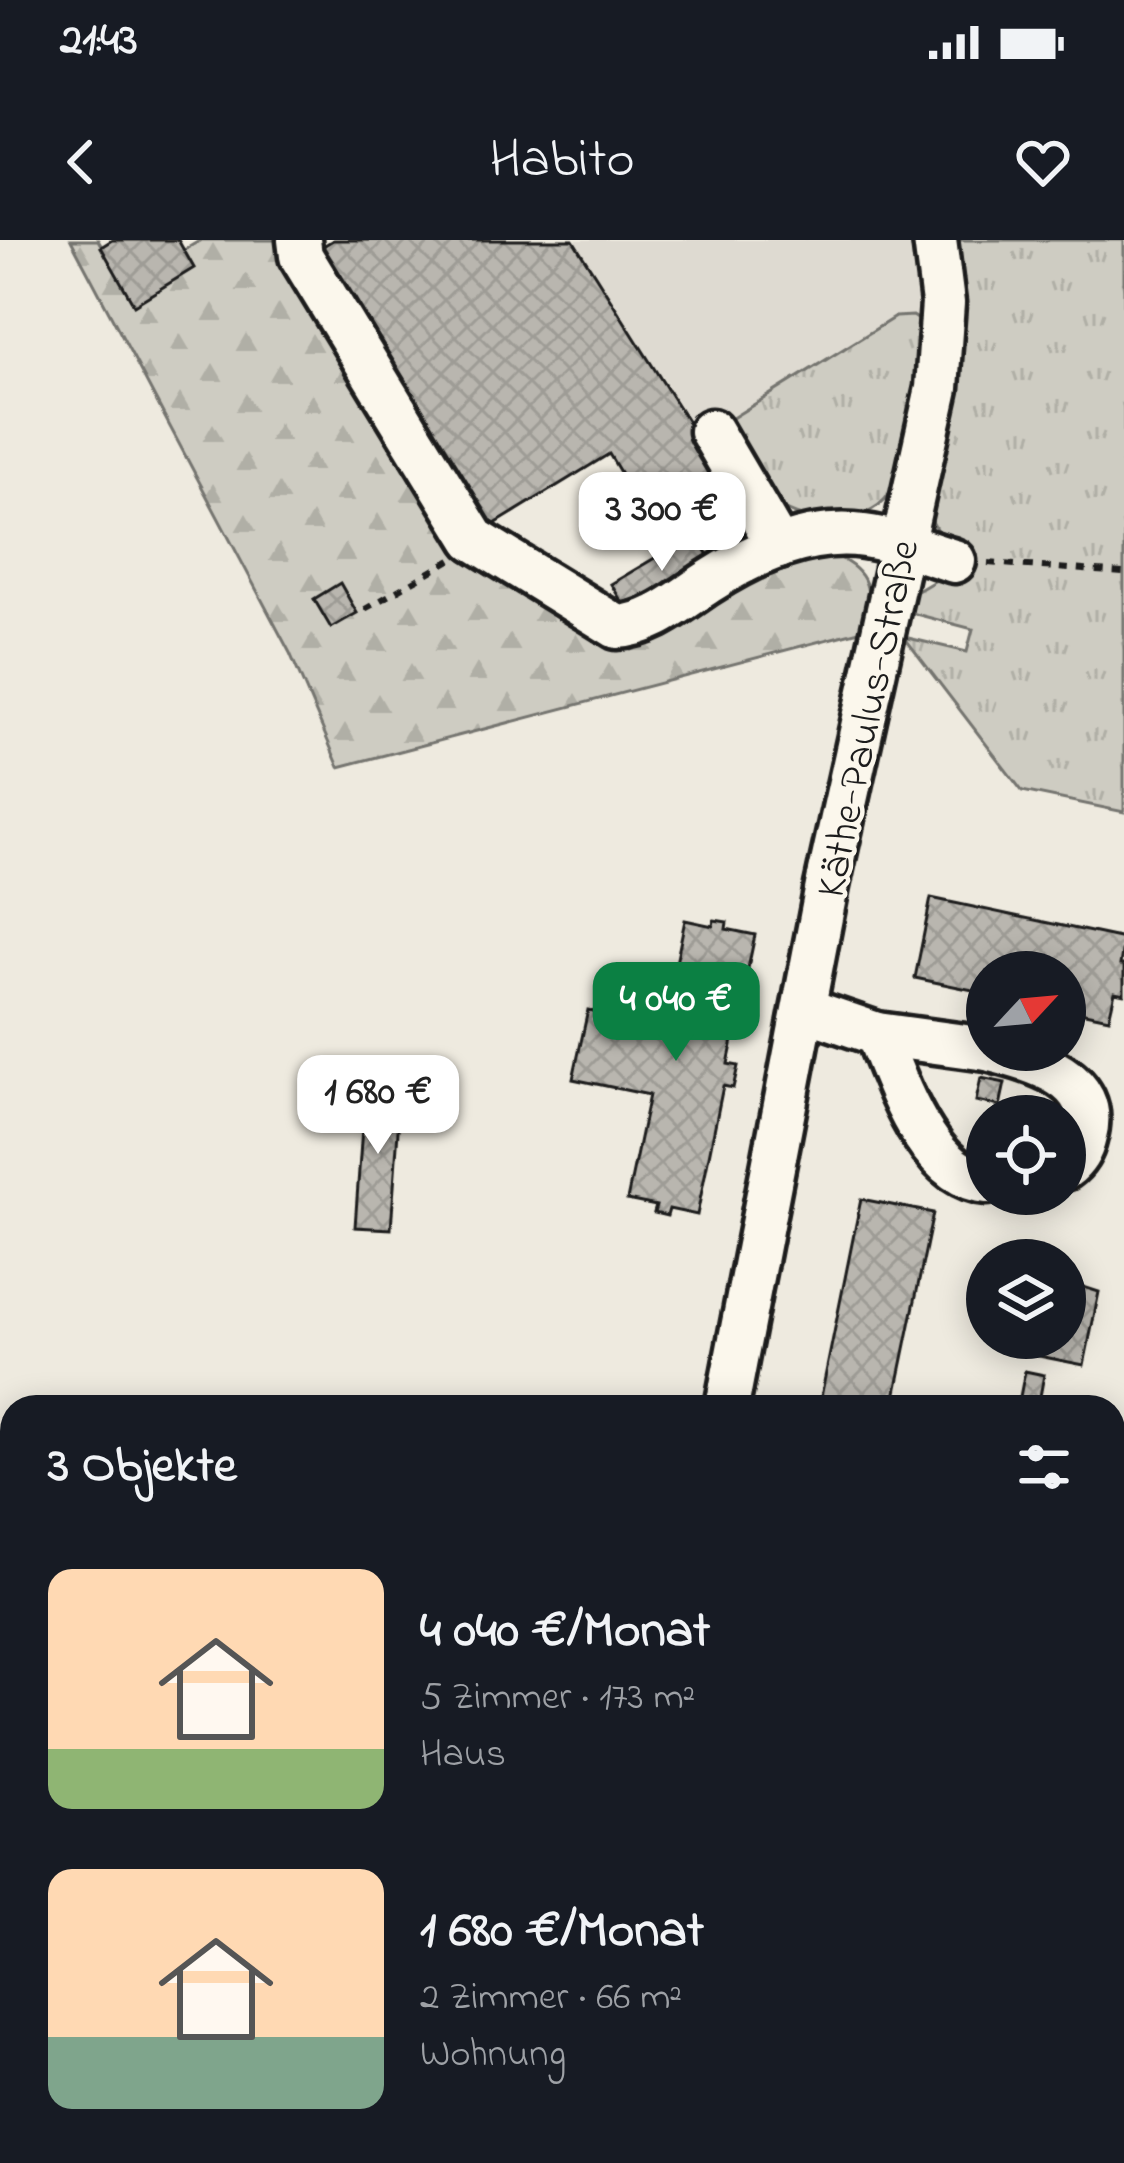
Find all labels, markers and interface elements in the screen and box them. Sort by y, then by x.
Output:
text: 21:43 [60,9,138,75]
text: Habito [490,123,635,201]
icon: back [48,129,114,195]
icon: heart [1010,129,1076,195]
pin: 3 300 € [551,472,773,574]
text: 3 300 € [606,482,718,539]
street label: Käthe-Paulus-Straße [802,534,937,903]
north arrow [966,951,1086,1071]
map controls [966,951,1086,1359]
pin: 4 040 € [565,962,787,1064]
text: 4 040 € [620,972,732,1029]
pin: 1 680 € [267,1055,489,1157]
text: 1 680 € [324,1065,432,1122]
button: locate [966,1095,1086,1215]
button: layers [966,1239,1086,1359]
text: 3 Objekte [48,1430,237,1505]
icon: filters [1011,1434,1077,1500]
text: 4 040 €/Monat [420,1595,710,1670]
icon: home [144,1617,288,1761]
text: 5 Zimmer · 173 m² [420,1670,695,1727]
text: Haus [420,1727,506,1784]
text: 1 680 €/Monat [420,1895,704,1970]
icon: home [144,1917,288,2061]
text: 2 Zimmer · 66 m² [420,1970,682,2027]
text: Wohnung [420,2027,566,2084]

